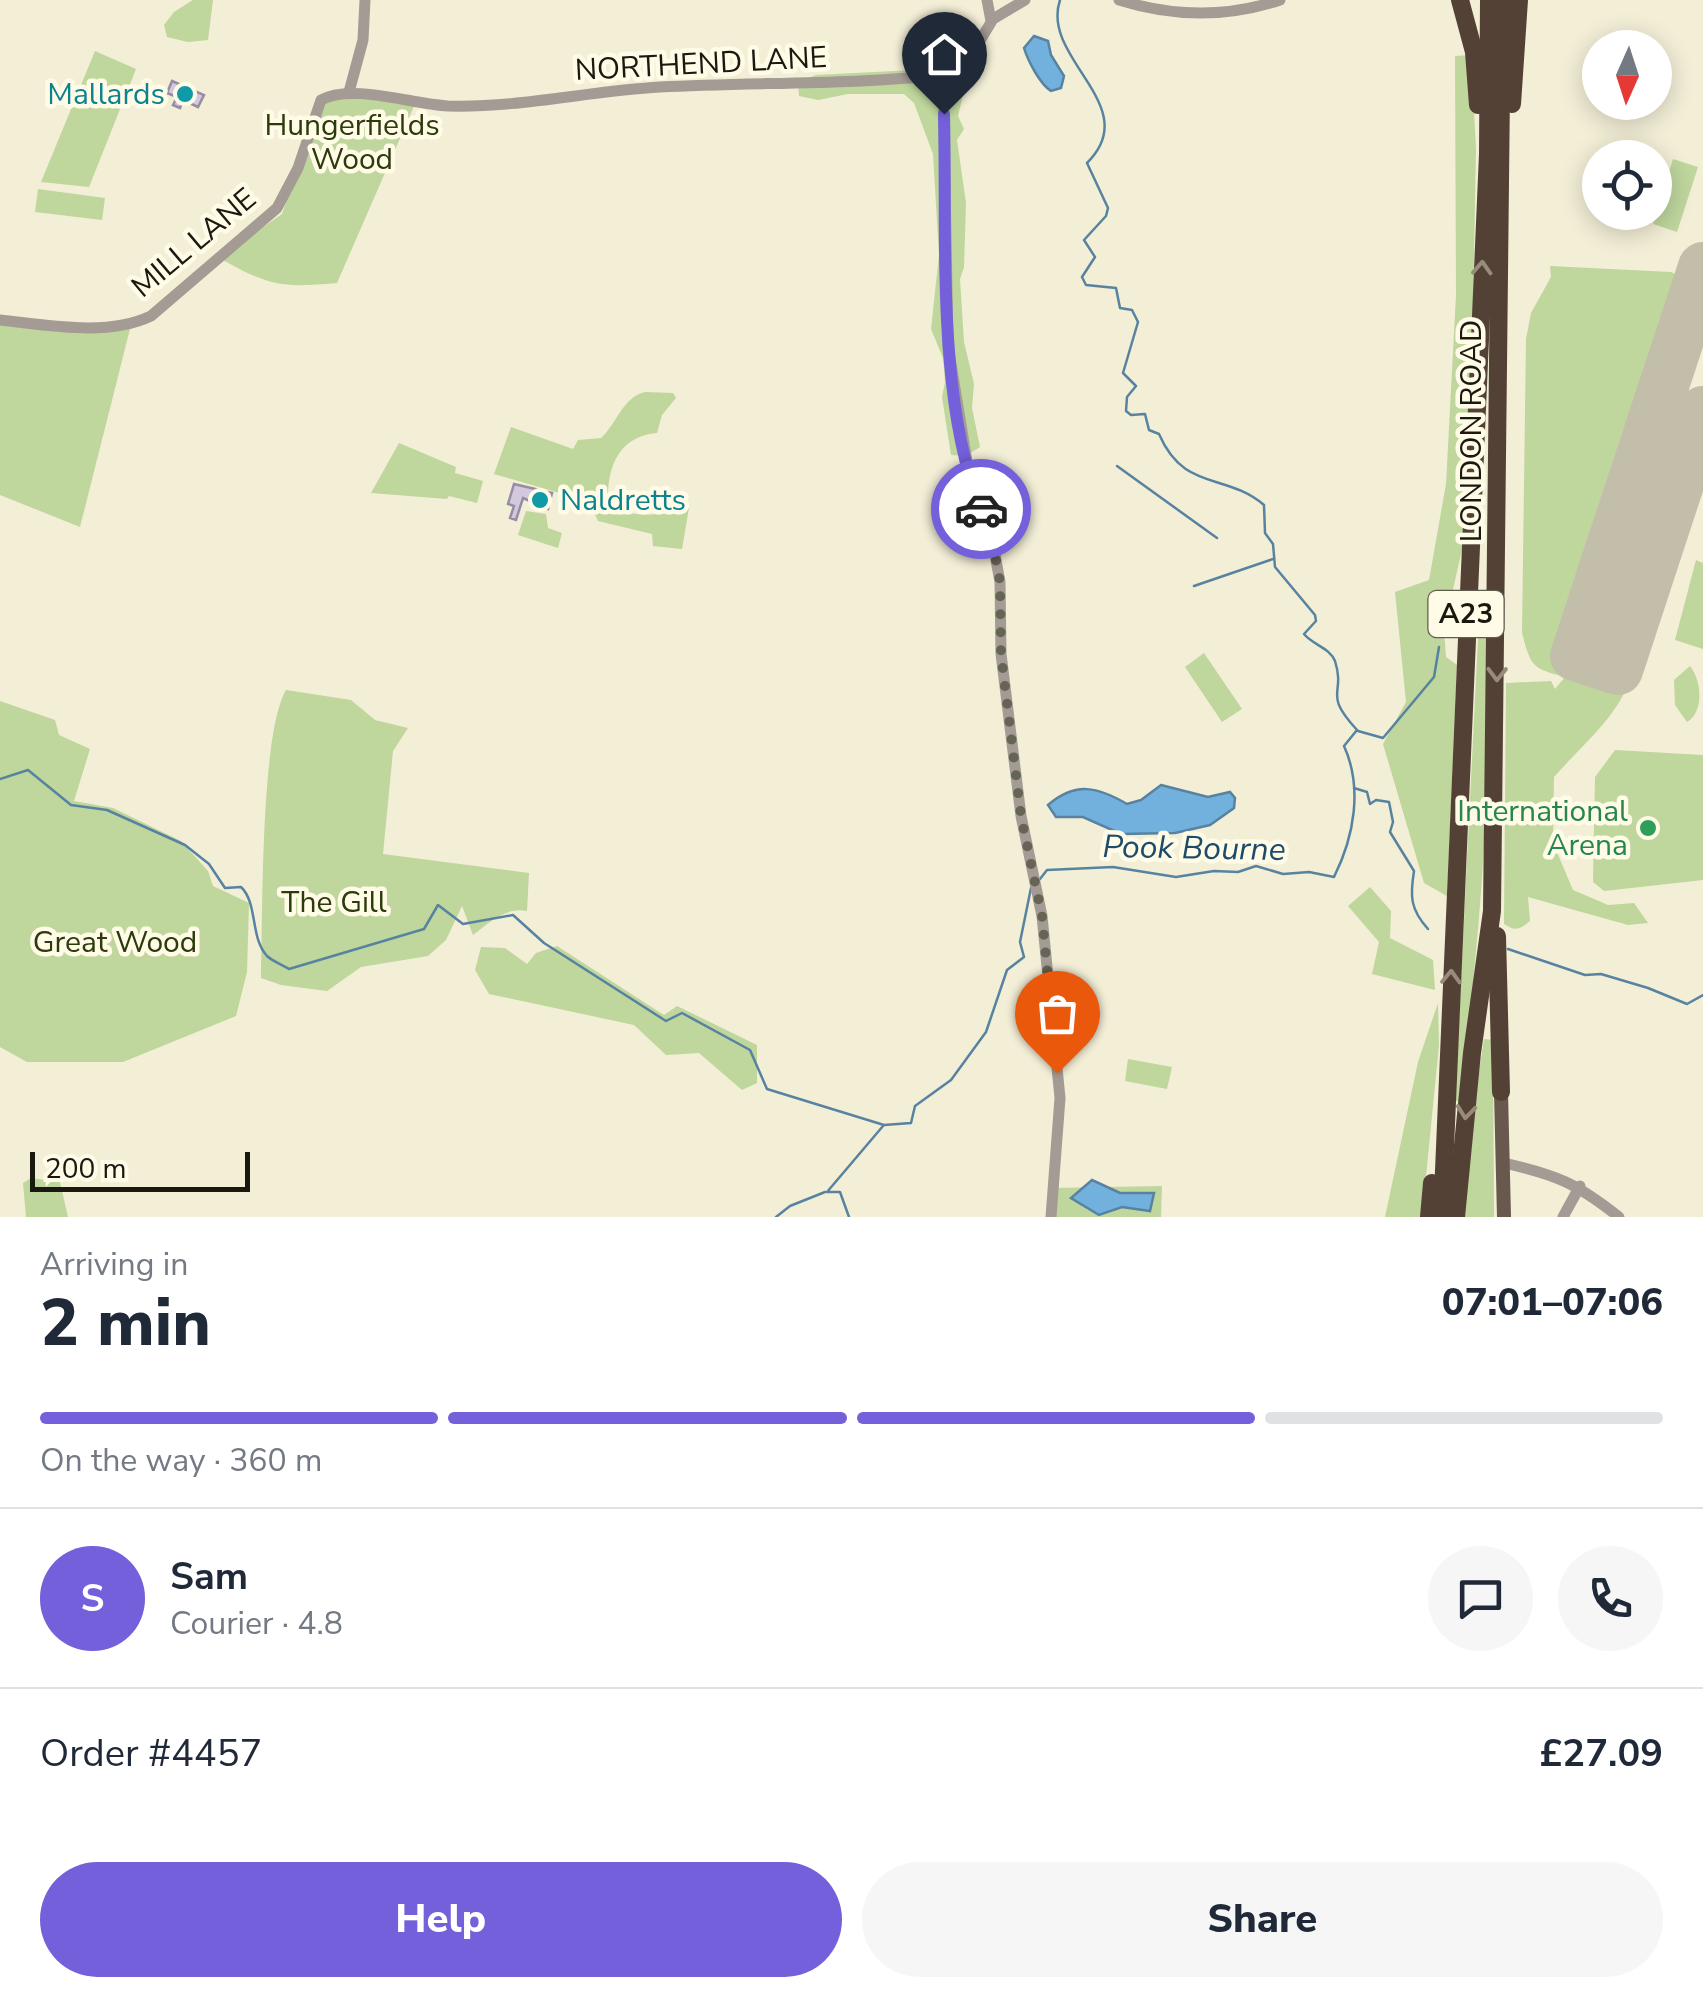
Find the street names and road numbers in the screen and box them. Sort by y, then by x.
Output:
street label: NORTHEND LANE [574,37,828,91]
street label: MILL LANE [123,179,265,307]
street label: LONDON ROAD [1451,320,1492,542]
road number: A23 [1428,591,1504,637]

